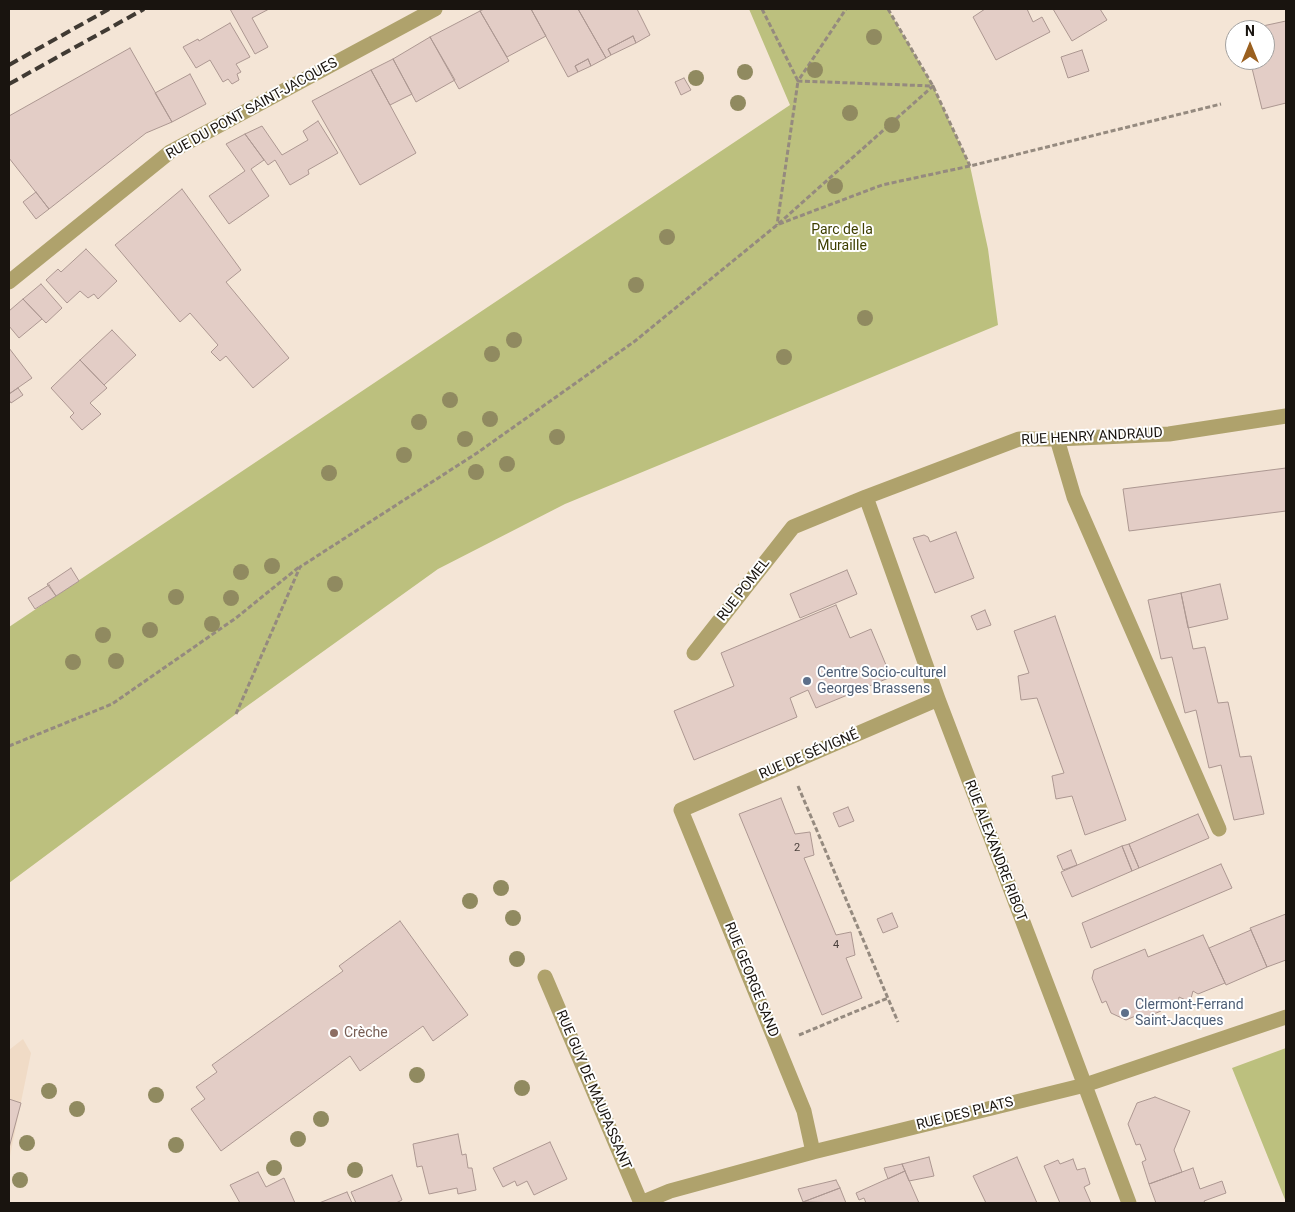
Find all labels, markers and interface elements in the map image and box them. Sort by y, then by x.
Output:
north arrow [1225,20,1275,70]
text: N [1245,23,1255,39]
street label: RUE DU PONT SAINT-JACQUES [163,55,341,163]
park label: Parc de la Muraille [811,222,873,254]
street label: RUE HENRY ANDRAUD [1021,425,1163,449]
street label: RUE POMEL [714,555,774,625]
place label: Centre Socio-culturel Georges Brassens [817,665,946,698]
marker: Centre Socio-culturel Georges Brassens [801,675,813,687]
street label: RUE DE SÉVIGNÉ [757,727,861,783]
street label: RUE ALEXANDRE RIBOT [960,778,1030,924]
house number: 2 [794,841,800,855]
street label: RUE GEORGE SAND [720,920,782,1040]
house number: 4 [833,938,839,952]
place label: Clermont-Ferrand Saint-Jacques [1135,997,1244,1030]
marker: Clermont-Ferrand Saint-Jacques [1119,1007,1131,1019]
street label: RUE GUY DE MAUPASSANT [552,1008,634,1172]
place label: Crèche [344,1025,388,1041]
marker: Crèche [328,1027,340,1039]
street label: RUE DES PLATS [915,1094,1015,1134]

